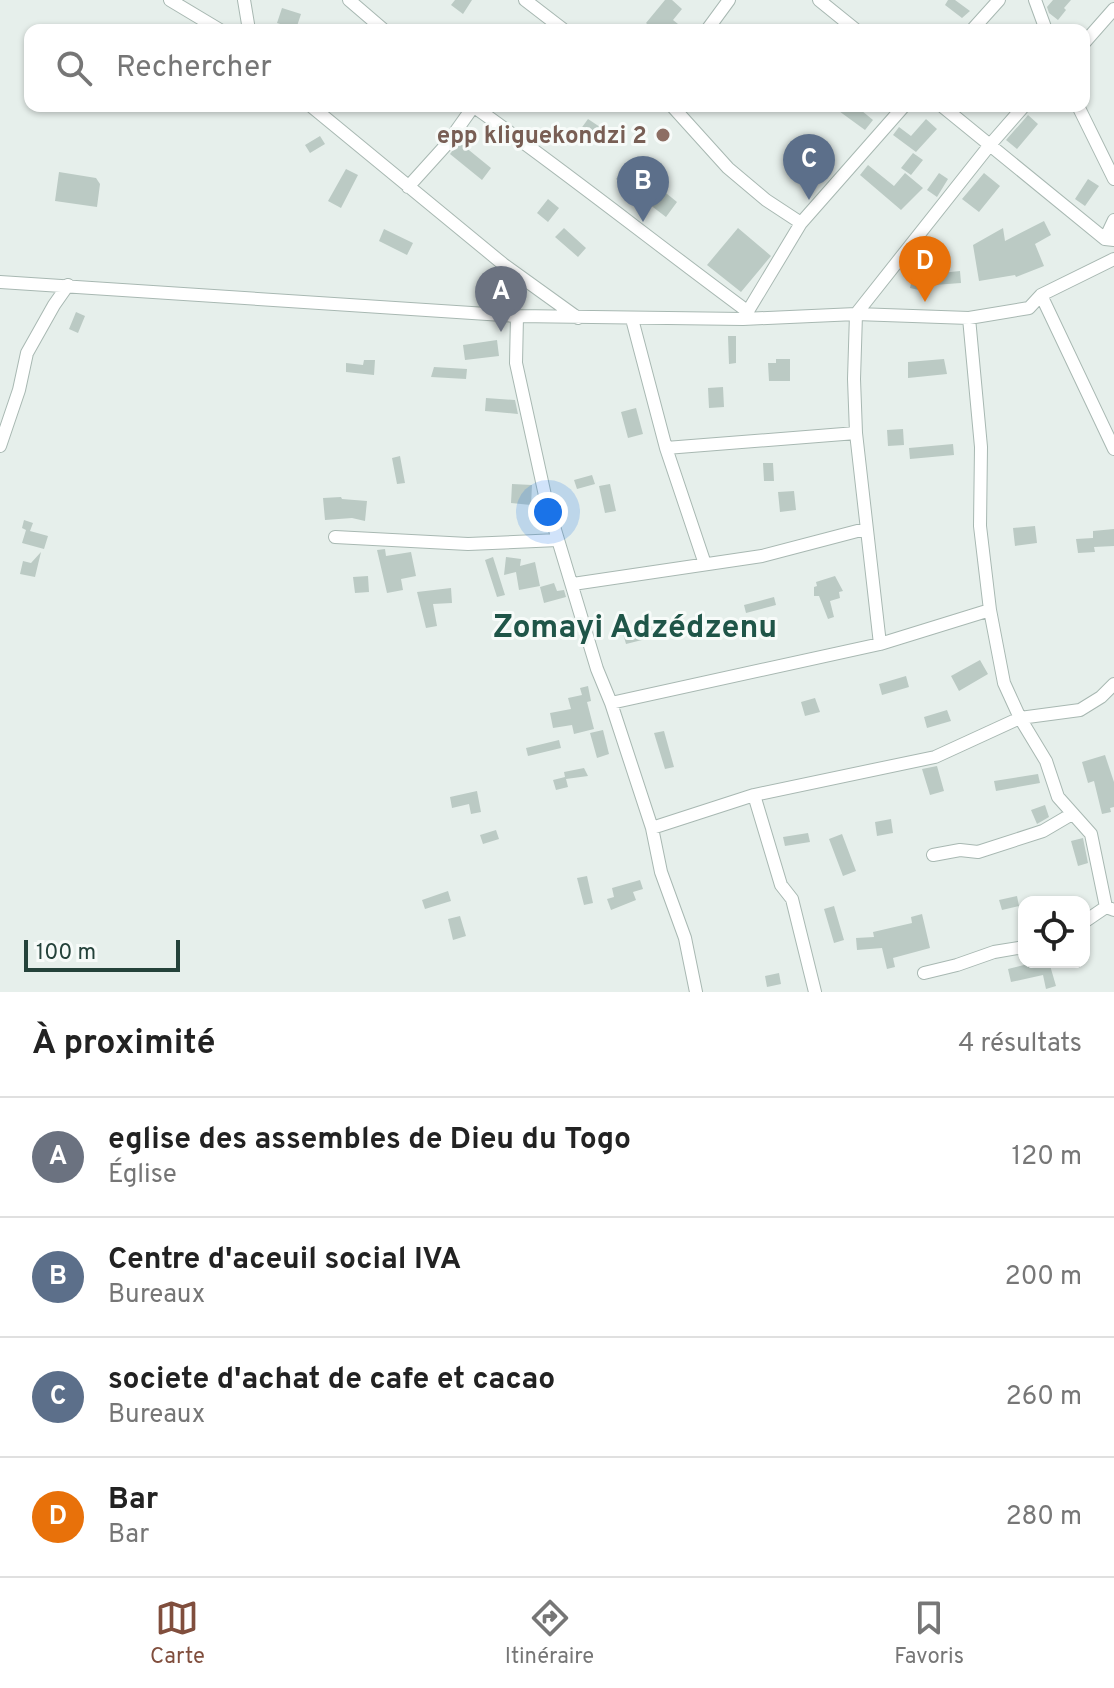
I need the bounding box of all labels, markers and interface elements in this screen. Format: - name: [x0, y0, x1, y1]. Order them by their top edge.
- search box: [24, 24, 1090, 112]
- icon: search: [52, 46, 96, 90]
- text: Rechercher: [116, 50, 272, 87]
- place label: epp kliguekondzi 2: [437, 122, 647, 152]
- marker: epp kliguekondzi 2: [654, 126, 672, 144]
- pin: C: [783, 134, 835, 200]
- pin: B: [617, 156, 669, 222]
- pin: D: [899, 236, 951, 302]
- pin: A: [475, 266, 527, 332]
- your location: [528, 492, 568, 532]
- district label: Zomayi Adzédzenu: [493, 609, 777, 649]
- map controls: [1018, 896, 1090, 968]
- button: locate: [1018, 896, 1090, 968]
- scale bar: [24, 936, 180, 972]
- text: 100 m: [36, 940, 96, 967]
- text: À proximité: [32, 1023, 215, 1066]
- text: 4 résultats: [958, 1028, 1082, 1061]
- text: eglise des assembles de Dieu du Togo: [108, 1122, 631, 1159]
- text: A: [49, 1141, 67, 1174]
- text: 120 m: [1012, 1141, 1082, 1174]
- text: Église: [108, 1159, 177, 1192]
- text: Centre d'aceuil social IVA: [108, 1242, 461, 1279]
- text: B: [49, 1261, 67, 1294]
- text: 200 m: [1005, 1261, 1082, 1294]
- text: Bureaux: [108, 1279, 205, 1312]
- text: societe d'achat de cafe et cacao: [108, 1362, 555, 1399]
- text: C: [50, 1381, 66, 1414]
- text: 260 m: [1006, 1381, 1082, 1414]
- text: Bureaux: [108, 1399, 205, 1432]
- text: Bar: [108, 1482, 158, 1519]
- text: D: [49, 1501, 67, 1534]
- text: 280 m: [1006, 1501, 1082, 1534]
- text: Bar: [108, 1519, 149, 1552]
- tab: Carte: [150, 1596, 205, 1671]
- tab: Itinéraire: [505, 1596, 594, 1671]
- tab: Favoris: [894, 1596, 964, 1671]

